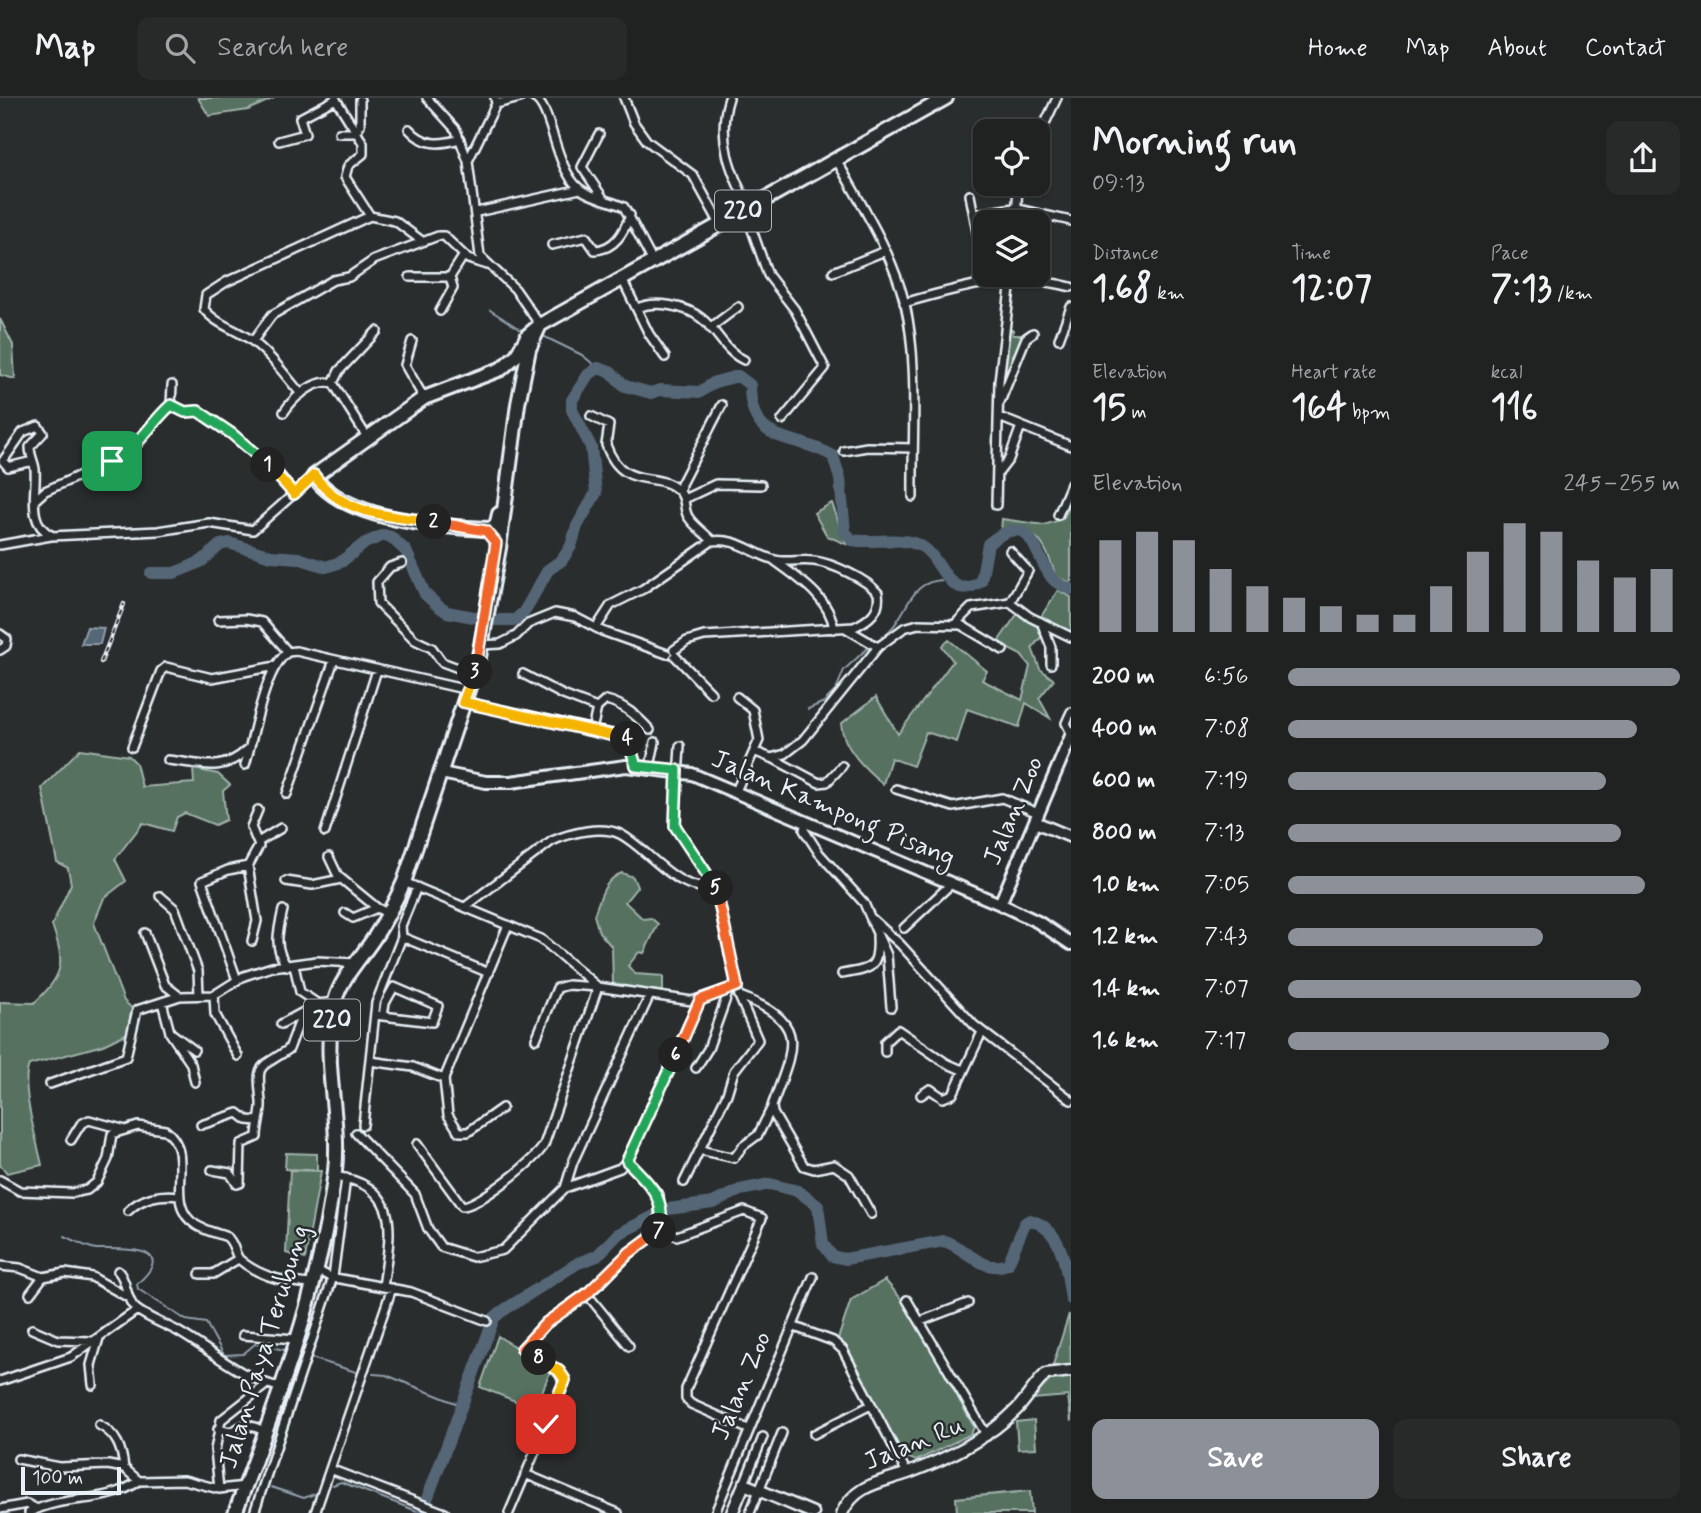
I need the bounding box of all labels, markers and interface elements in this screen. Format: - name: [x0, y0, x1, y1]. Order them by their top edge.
- search box: [137, 17, 627, 80]
- text: Map: [35, 26, 95, 70]
- icon: search: [161, 29, 199, 67]
- text: Search here: [217, 31, 348, 65]
- text: Home: [1308, 33, 1368, 64]
- text: Map: [1406, 33, 1450, 64]
- text: About: [1488, 33, 1547, 64]
- text: Contact: [1585, 33, 1666, 64]
- text: Morning run: [1092, 118, 1297, 167]
- map controls: [973, 119, 1050, 287]
- button: locate: [973, 119, 1050, 196]
- button: share: [1606, 121, 1680, 195]
- text: 09:13: [1092, 169, 1145, 199]
- road number: 220: [715, 190, 771, 232]
- button: layers: [973, 210, 1050, 287]
- text: Distance: [1092, 241, 1159, 266]
- text: Time: [1291, 241, 1331, 266]
- text: Pace: [1491, 241, 1528, 266]
- text: 1.68: [1092, 266, 1152, 312]
- text: 12:07: [1291, 266, 1372, 312]
- text: 7:13: [1491, 266, 1552, 312]
- text: km: [1152, 281, 1185, 306]
- text: /km: [1552, 281, 1593, 306]
- text: Elevation: [1092, 360, 1167, 385]
- text: Heart rate: [1291, 360, 1377, 385]
- text: kcal: [1491, 360, 1523, 385]
- text: 15: [1092, 385, 1126, 431]
- text: 164: [1291, 385, 1347, 431]
- text: 116: [1491, 385, 1538, 431]
- text: m: [1126, 400, 1147, 425]
- text: bpm: [1347, 400, 1390, 425]
- pin: [82, 431, 142, 491]
- icon: arrive: [93, 442, 131, 480]
- pin: 1: [250, 448, 286, 482]
- text: 1: [263, 452, 272, 477]
- text: Elevation: [1092, 469, 1183, 499]
- text: 245–255 m: [1563, 469, 1680, 499]
- pin: 2: [416, 504, 452, 540]
- text: 2: [429, 509, 438, 534]
- pin: 3: [458, 654, 492, 690]
- text: 3: [470, 659, 479, 684]
- text: 200 m: [1092, 662, 1155, 692]
- text: 6:56: [1204, 662, 1248, 692]
- text: 400 m: [1092, 714, 1157, 744]
- text: 7:08: [1204, 714, 1250, 744]
- pin: 4: [610, 722, 646, 756]
- text: 4: [622, 726, 633, 751]
- street label: Jalan Kampong Pisang: [705, 742, 960, 878]
- street label: Jalan Zoo: [976, 752, 1052, 870]
- text: 600 m: [1092, 766, 1155, 796]
- text: 7:19: [1204, 766, 1248, 796]
- text: 800 m: [1092, 818, 1156, 848]
- text: 7:13: [1204, 818, 1244, 848]
- pin: 5: [698, 870, 734, 906]
- text: 1.0 km: [1092, 870, 1160, 900]
- text: 7:05: [1204, 870, 1249, 900]
- text: 5: [710, 875, 721, 900]
- text: 1.2 km: [1092, 922, 1158, 952]
- text: 7:43: [1204, 922, 1247, 952]
- text: 1.4 km: [1092, 974, 1160, 1004]
- text: 7:07: [1204, 974, 1249, 1004]
- road number: 220: [304, 1000, 360, 1040]
- text: 1.6 km: [1092, 1026, 1159, 1056]
- text: 7:17: [1204, 1026, 1246, 1056]
- pin: 6: [658, 1038, 694, 1072]
- text: 6: [671, 1042, 680, 1067]
- pin: 7: [642, 1214, 676, 1248]
- text: 7: [653, 1218, 664, 1243]
- street label: Jalan Paya Terubung: [212, 1221, 318, 1473]
- street label: Jalan Zoo: [704, 1327, 780, 1445]
- pin: 8: [522, 1340, 556, 1376]
- text: 8: [533, 1345, 544, 1370]
- pin: [516, 1394, 576, 1454]
- icon: check: [527, 1405, 565, 1443]
- street label: Jalan Ru: [859, 1409, 969, 1479]
- button: Save: [1092, 1419, 1379, 1499]
- button: Share: [1393, 1419, 1680, 1499]
- scale bar: [21, 1464, 121, 1496]
- text: 100 m: [32, 1466, 83, 1491]

